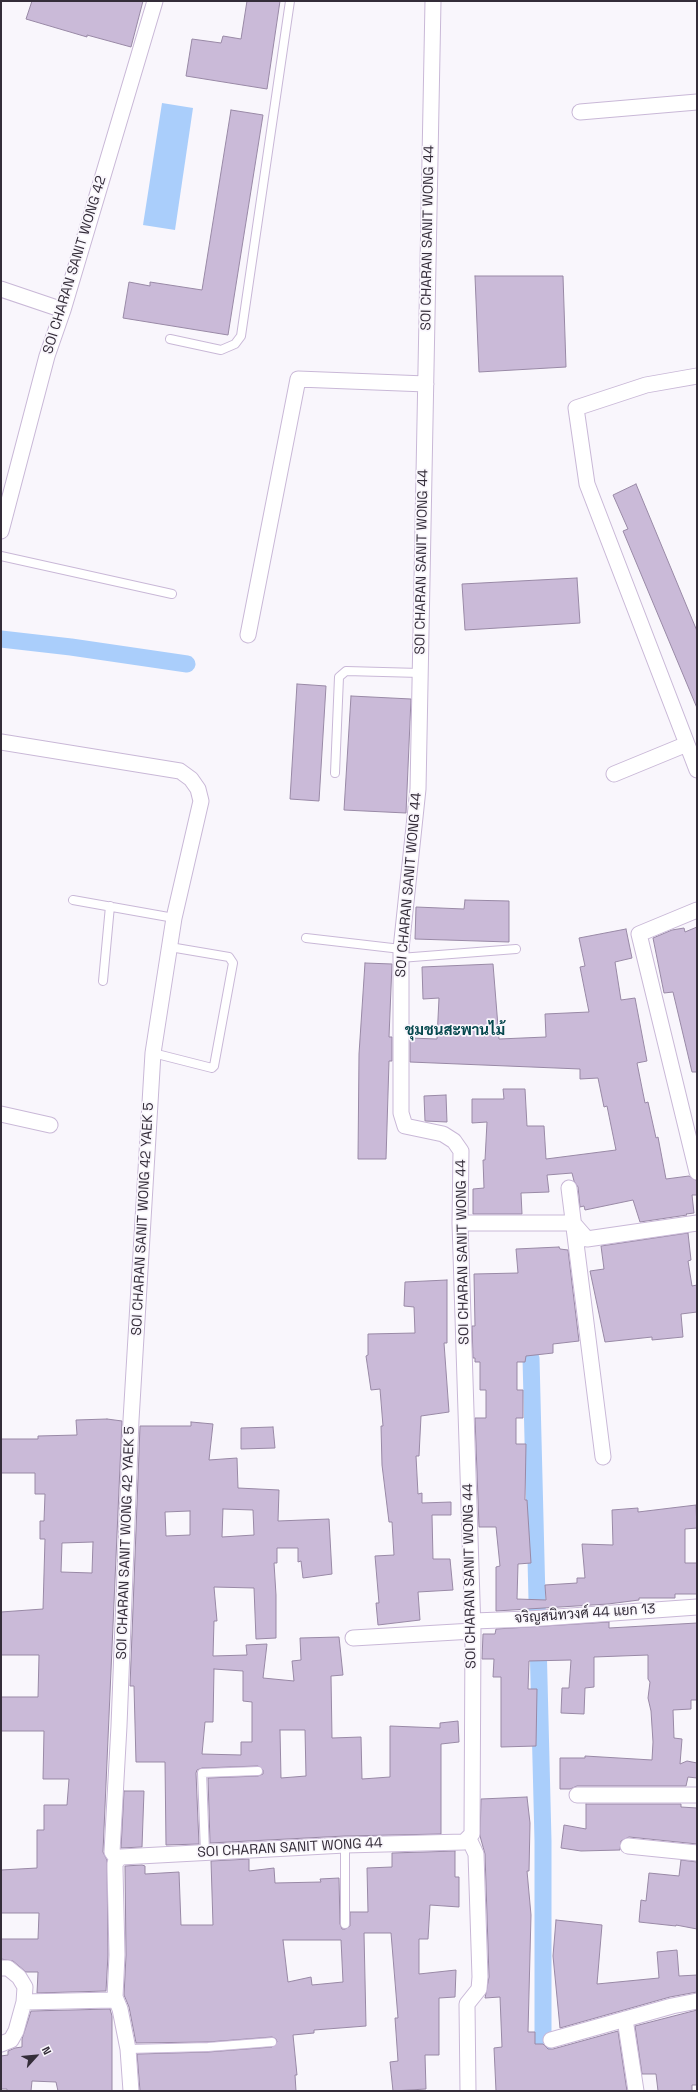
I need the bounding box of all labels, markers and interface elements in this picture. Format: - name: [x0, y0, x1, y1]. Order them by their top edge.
- street label: SOI CHARAN SANIT WONG 44: [418, 145, 438, 331]
- street label: SOI CHARAN SANIT WONG 42: [40, 174, 110, 356]
- street label: SOI CHARAN SANIT WONG 44: [412, 469, 432, 655]
- street label: SOI CHARAN SANIT WONG 44: [393, 792, 425, 978]
- district label: ชุมชนสะพานไม้: [405, 1022, 505, 1040]
- street label: SOI CHARAN SANIT WONG 42 YAEK 5: [129, 1102, 157, 1336]
- street label: SOI CHARAN SANIT WONG 44: [453, 1159, 473, 1345]
- street label: SOI CHARAN SANIT WONG 42 YAEK 5: [114, 1426, 138, 1660]
- street label: SOI CHARAN SANIT WONG 44: [460, 1483, 480, 1669]
- street label: จริญสนิทวงศ์ 44 แยก 13: [514, 1601, 656, 1627]
- street label: SOI CHARAN SANIT WONG 44: [197, 1835, 383, 1861]
- north arrow: [16, 2036, 56, 2076]
- text: N: [39, 2044, 55, 2057]

